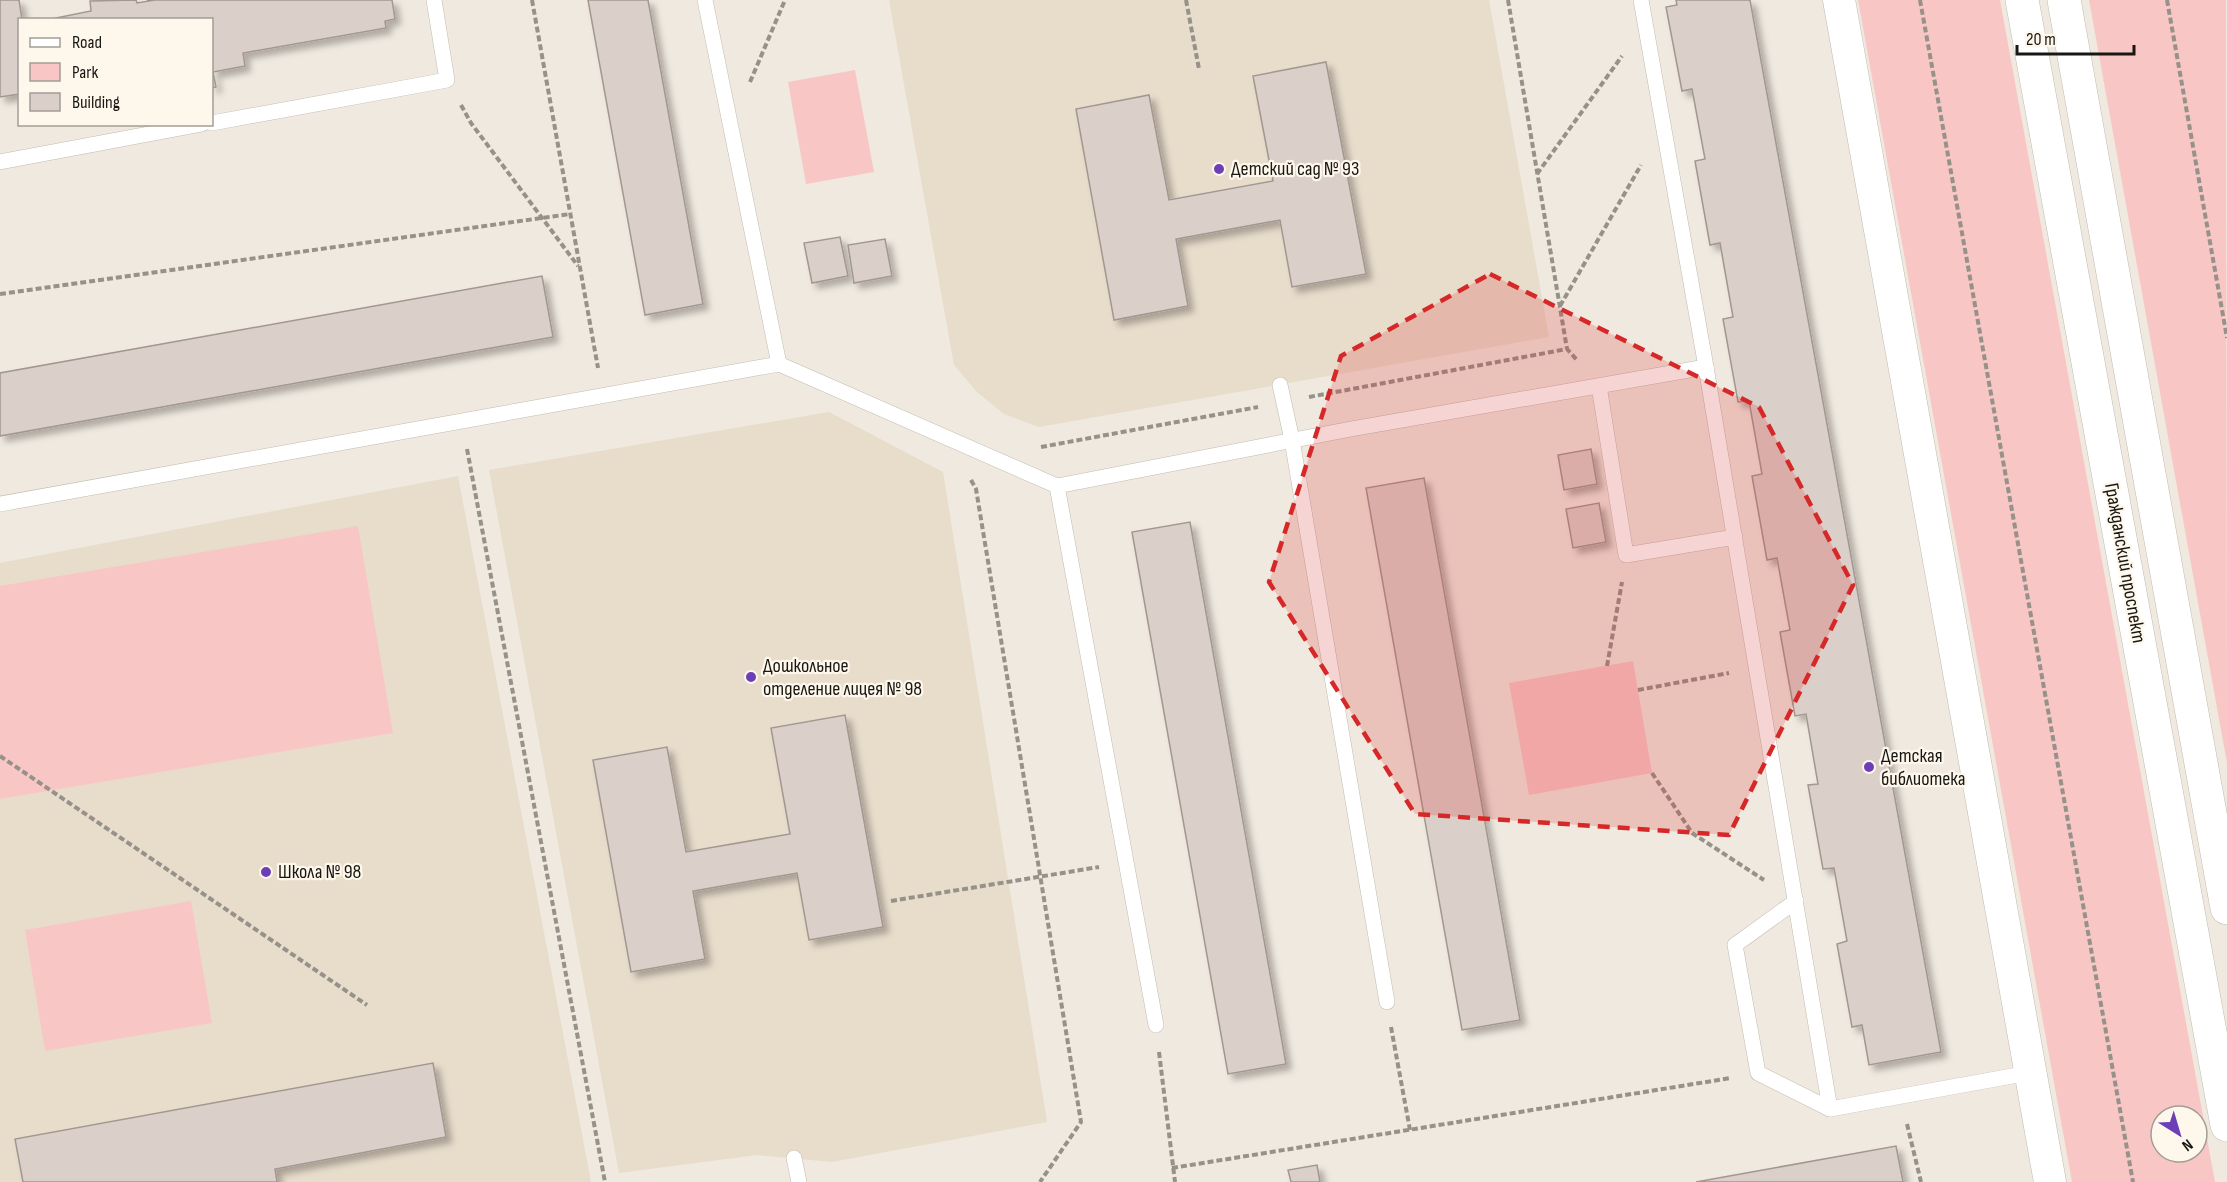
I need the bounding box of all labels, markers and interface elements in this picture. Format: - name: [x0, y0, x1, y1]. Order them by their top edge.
- legend: [18, 18, 213, 126]
- scale bar: [2017, 18, 2134, 56]
- text: 20 m: [2026, 29, 2056, 50]
- text: Road: [72, 32, 102, 53]
- text: Park: [72, 62, 98, 83]
- text: Building: [72, 92, 120, 113]
- place label: Детский сад № 93: [1231, 157, 1359, 181]
- marker: Детский сад № 93: [1212, 162, 1226, 176]
- street label: Гражданский проспект: [2099, 481, 2151, 645]
- place label: Дошкольное отделение лицея № 98: [763, 654, 922, 701]
- marker: Дошкольное отделение лицея № 98: [744, 670, 758, 684]
- place label: Детская библиотека: [1881, 744, 1965, 791]
- marker: Детская библиотека: [1862, 760, 1876, 774]
- place label: Школа № 98: [278, 860, 361, 884]
- marker: Школа № 98: [259, 865, 273, 879]
- north arrow: [2149, 1104, 2209, 1164]
- text: N: [2178, 1135, 2196, 1155]

